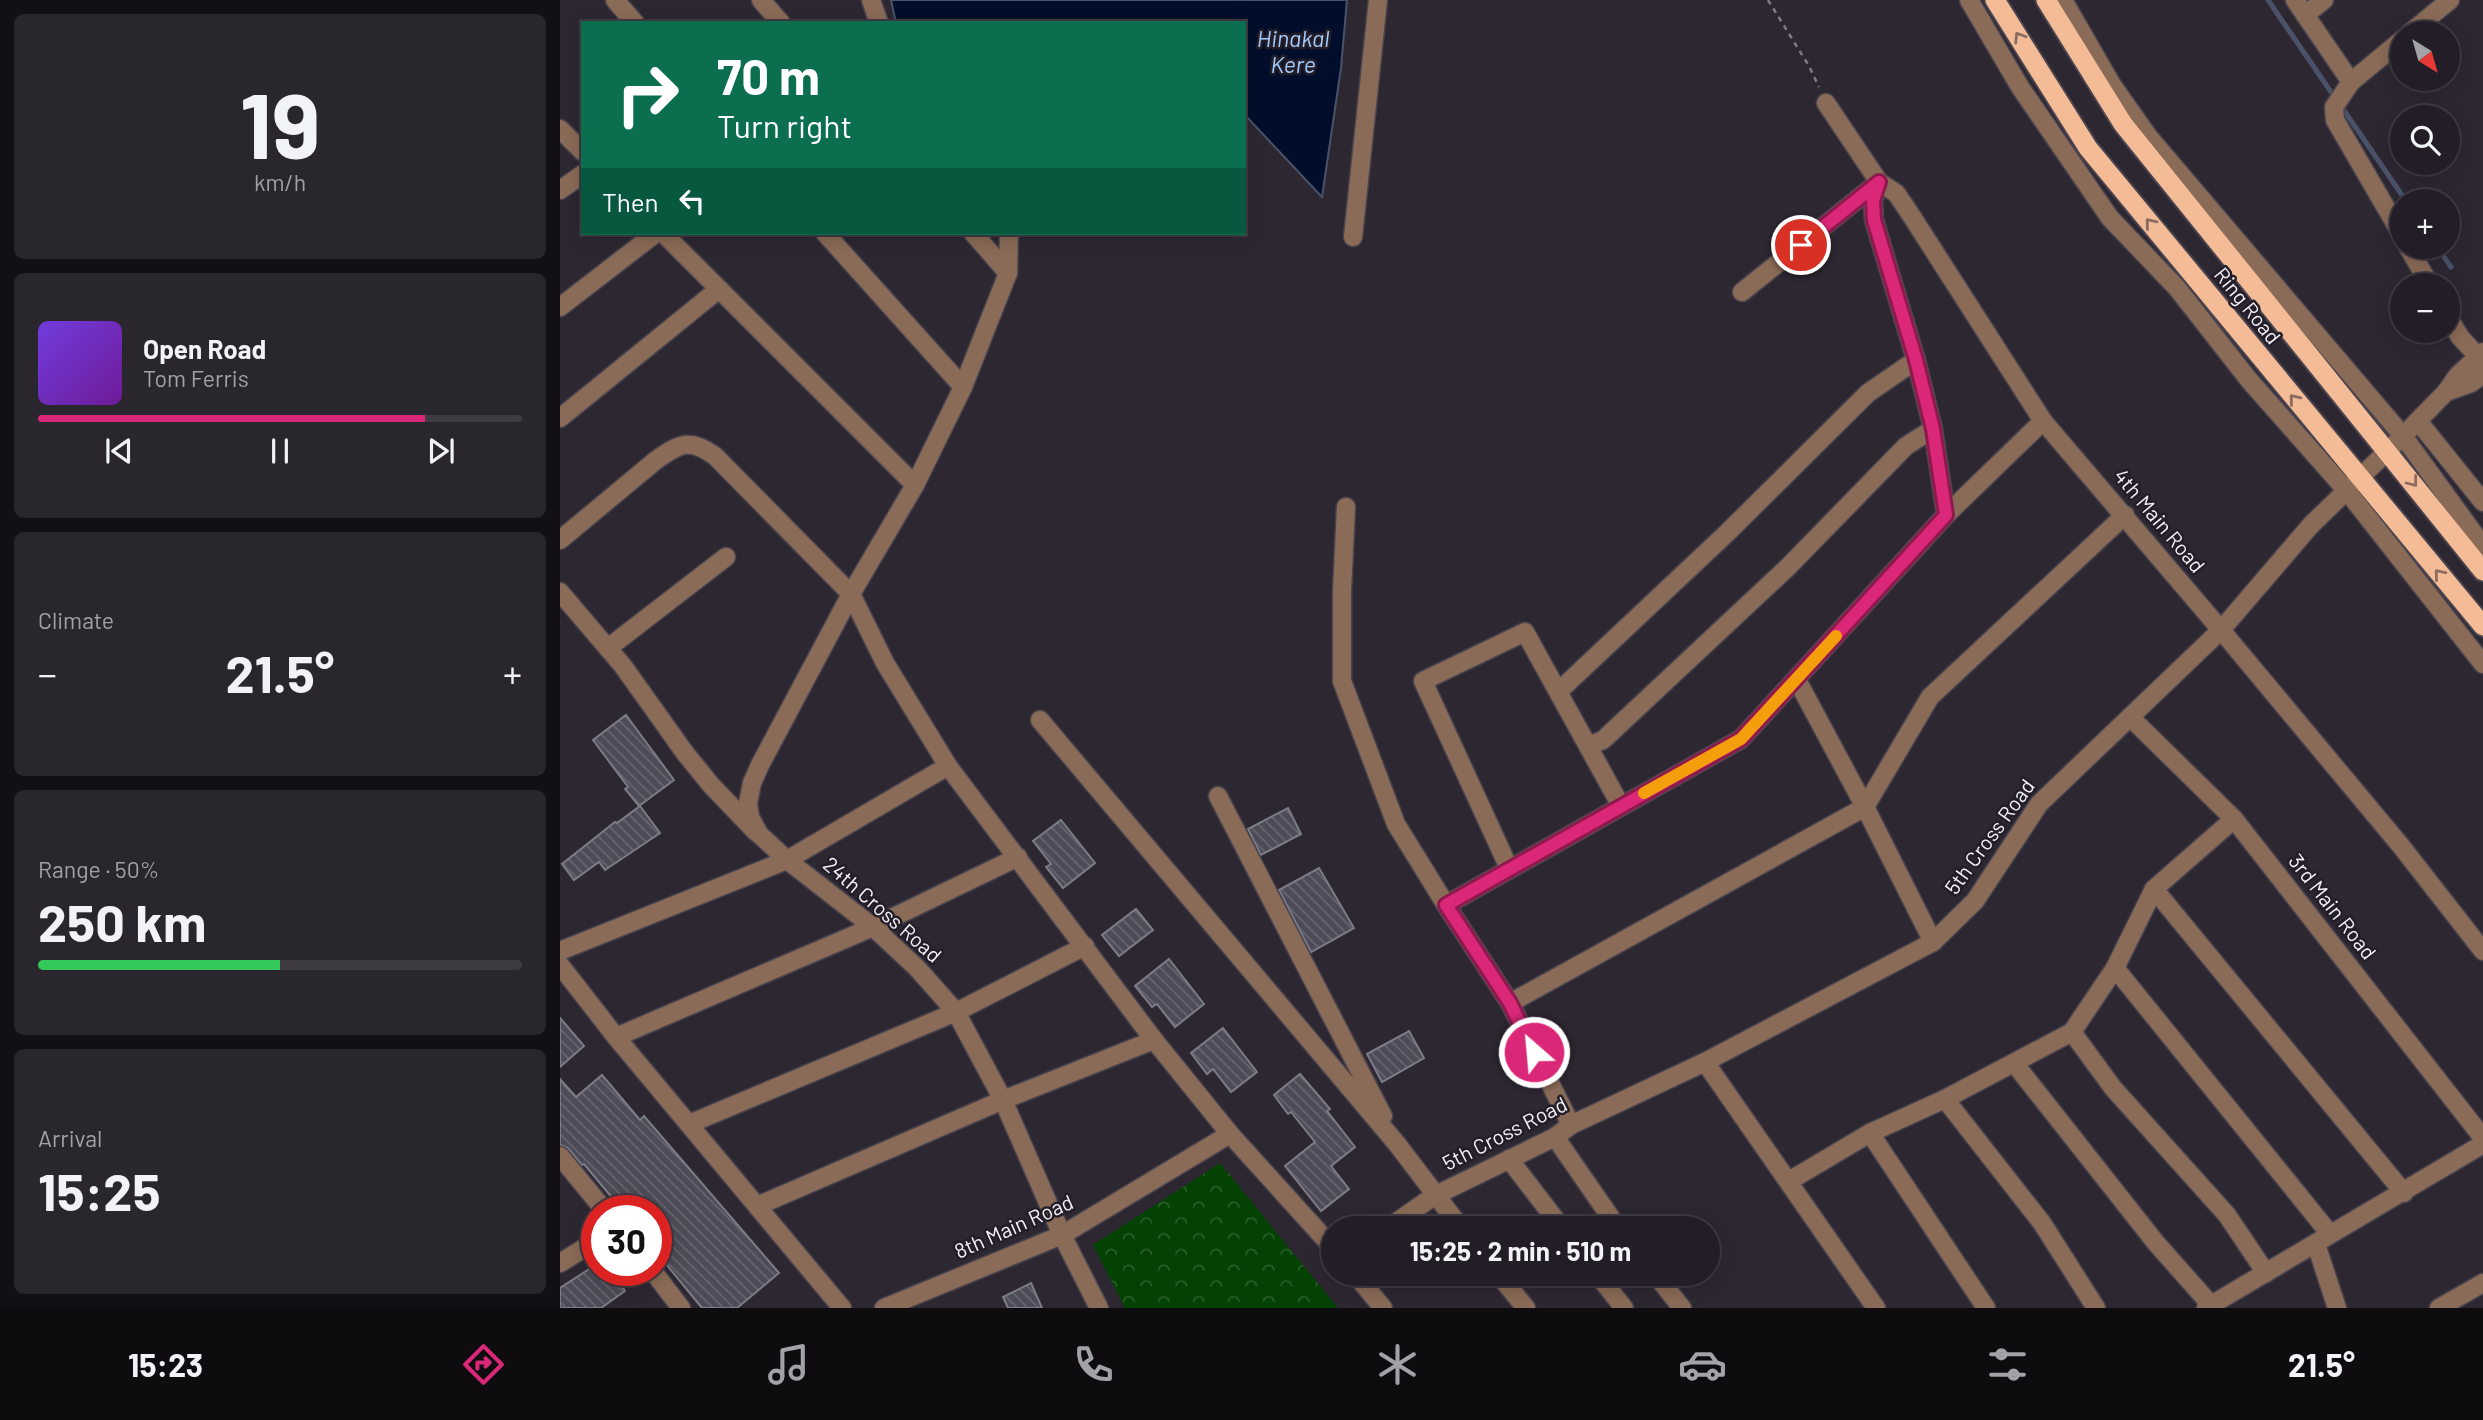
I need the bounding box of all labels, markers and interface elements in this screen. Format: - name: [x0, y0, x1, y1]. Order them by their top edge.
- north arrow: [2390, 21, 2460, 91]
- map controls: [2390, 21, 2460, 343]
- water label: Hinakal Kere: [1257, 24, 1329, 78]
- one-way arrow: [2014, 32, 2027, 45]
- text: 70 m: [717, 46, 820, 105]
- icon: right: [602, 49, 693, 140]
- text: 19: [240, 68, 320, 177]
- button: search: [2390, 105, 2460, 175]
- text: Turn right: [717, 106, 852, 144]
- text: km/h: [254, 168, 306, 196]
- icon: left: [673, 182, 711, 220]
- text: Then: [602, 186, 659, 217]
- button: +: [2390, 189, 2460, 259]
- pin: [1771, 215, 1831, 275]
- one-way arrow: [2145, 218, 2158, 230]
- icon: arrive: [1782, 226, 1820, 264]
- street label: Ring Road: [2210, 262, 2287, 348]
- button: −: [2390, 273, 2460, 343]
- text: Open Road: [143, 333, 266, 364]
- text: Tom Ferris: [143, 364, 249, 392]
- one-way arrow: [2290, 394, 2302, 407]
- icon: previous: [100, 432, 138, 470]
- icon: pause: [261, 432, 299, 470]
- icon: next: [422, 432, 460, 470]
- street label: 4th Main Road: [2110, 463, 2211, 577]
- one-way arrow: [2405, 475, 2418, 487]
- one-way arrow: [2435, 569, 2447, 582]
- text: Climate: [38, 606, 114, 634]
- text: 21.5°: [226, 641, 334, 703]
- text: −: [38, 650, 57, 696]
- text: +: [503, 650, 522, 696]
- street label: 5th Cross Road: [1939, 774, 2039, 899]
- street label: 3rd Main Road: [2284, 848, 2382, 964]
- street label: 24th Cross Road: [819, 851, 947, 967]
- text: Range · 50%: [38, 855, 159, 883]
- text: 250 km: [38, 890, 206, 952]
- position arrow: [1497, 1015, 1571, 1089]
- street label: 5th Cross Road: [1438, 1091, 1571, 1175]
- text: Arrival: [38, 1124, 102, 1152]
- text: 15:25: [38, 1159, 161, 1221]
- street label: 8th Main Road: [950, 1188, 1077, 1263]
- speed limit sign: 30: [581, 1195, 672, 1286]
- text: 15:25 · 2 min · 510 m: [1410, 1235, 1631, 1266]
- icon: directions: [459, 1340, 508, 1389]
- icon: music: [764, 1340, 813, 1389]
- icon: phone: [1069, 1340, 1118, 1389]
- icon: climate: [1373, 1340, 1422, 1389]
- icon: car: [1678, 1340, 1727, 1389]
- icon: filters: [1983, 1340, 2032, 1389]
- text: 15:23: [128, 1345, 203, 1383]
- text: 21.5°: [2288, 1345, 2355, 1383]

